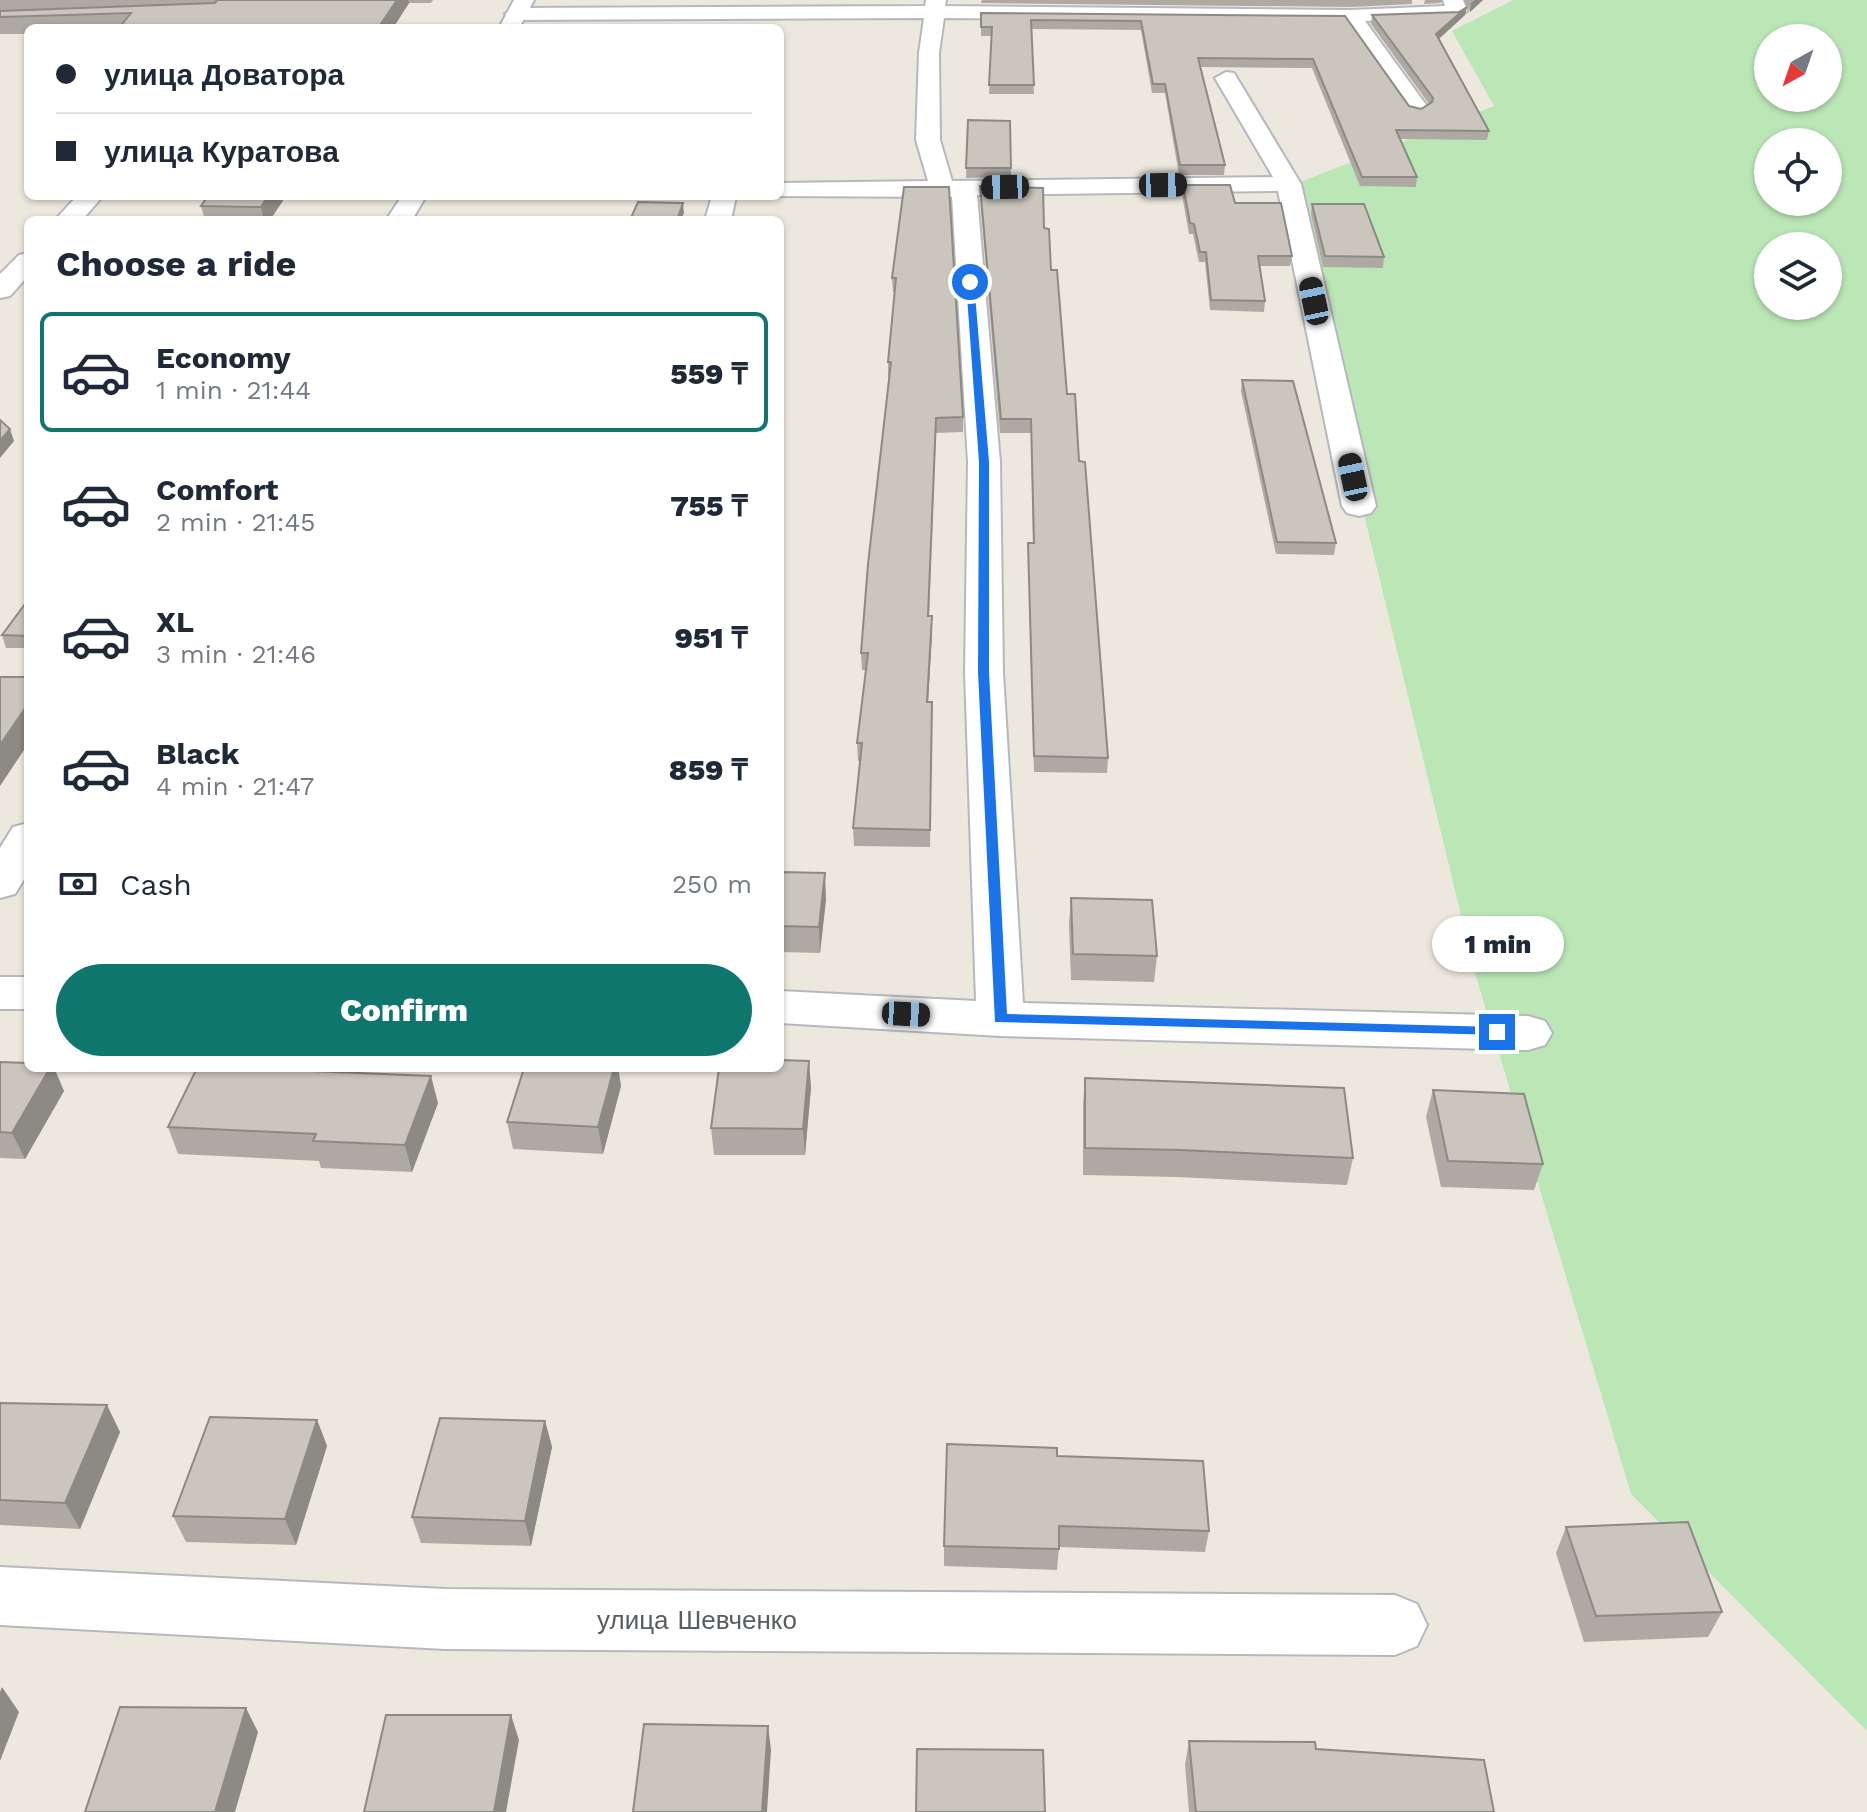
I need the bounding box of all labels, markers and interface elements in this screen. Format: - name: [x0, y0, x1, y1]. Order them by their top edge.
- north arrow: [1754, 24, 1842, 112]
- map controls: [1754, 24, 1842, 320]
- text: улица Доватора: [104, 57, 344, 92]
- button: locate: [1754, 128, 1842, 216]
- text: улица Куратова: [104, 134, 339, 169]
- car: [1139, 173, 1187, 197]
- car: [981, 175, 1029, 199]
- button: layers: [1754, 232, 1842, 320]
- text: Choose a ride: [56, 243, 296, 285]
- route start: [952, 264, 988, 300]
- car: [1297, 275, 1331, 327]
- icon: car: [60, 336, 132, 408]
- text: Economy: [156, 340, 291, 375]
- text: 559 ₸: [670, 356, 748, 391]
- text: 1 min · 21:44: [156, 375, 311, 405]
- car: [1336, 451, 1370, 503]
- icon: car: [60, 468, 132, 540]
- text: Comfort: [156, 472, 278, 507]
- text: 755 ₸: [670, 488, 748, 523]
- text: 2 min · 21:45: [156, 507, 315, 537]
- icon: car: [60, 600, 132, 672]
- text: XL: [156, 604, 194, 639]
- text: 951 ₸: [675, 620, 748, 655]
- text: 3 min · 21:46: [156, 639, 316, 669]
- icon: car: [60, 732, 132, 804]
- text: Black: [156, 736, 240, 771]
- text: 859 ₸: [669, 752, 748, 787]
- text: 4 min · 21:47: [156, 771, 314, 801]
- icon: cash: [56, 862, 100, 906]
- text: Cash: [120, 867, 192, 902]
- text: 250 m: [672, 869, 752, 899]
- callout: 1 min: [1431, 916, 1563, 972]
- text: 1 min: [1465, 929, 1531, 959]
- button: Confirm: [56, 964, 752, 1056]
- car: [881, 1001, 931, 1027]
- route end: [1479, 1014, 1515, 1050]
- street label: улица Шевченко: [597, 1605, 797, 1635]

